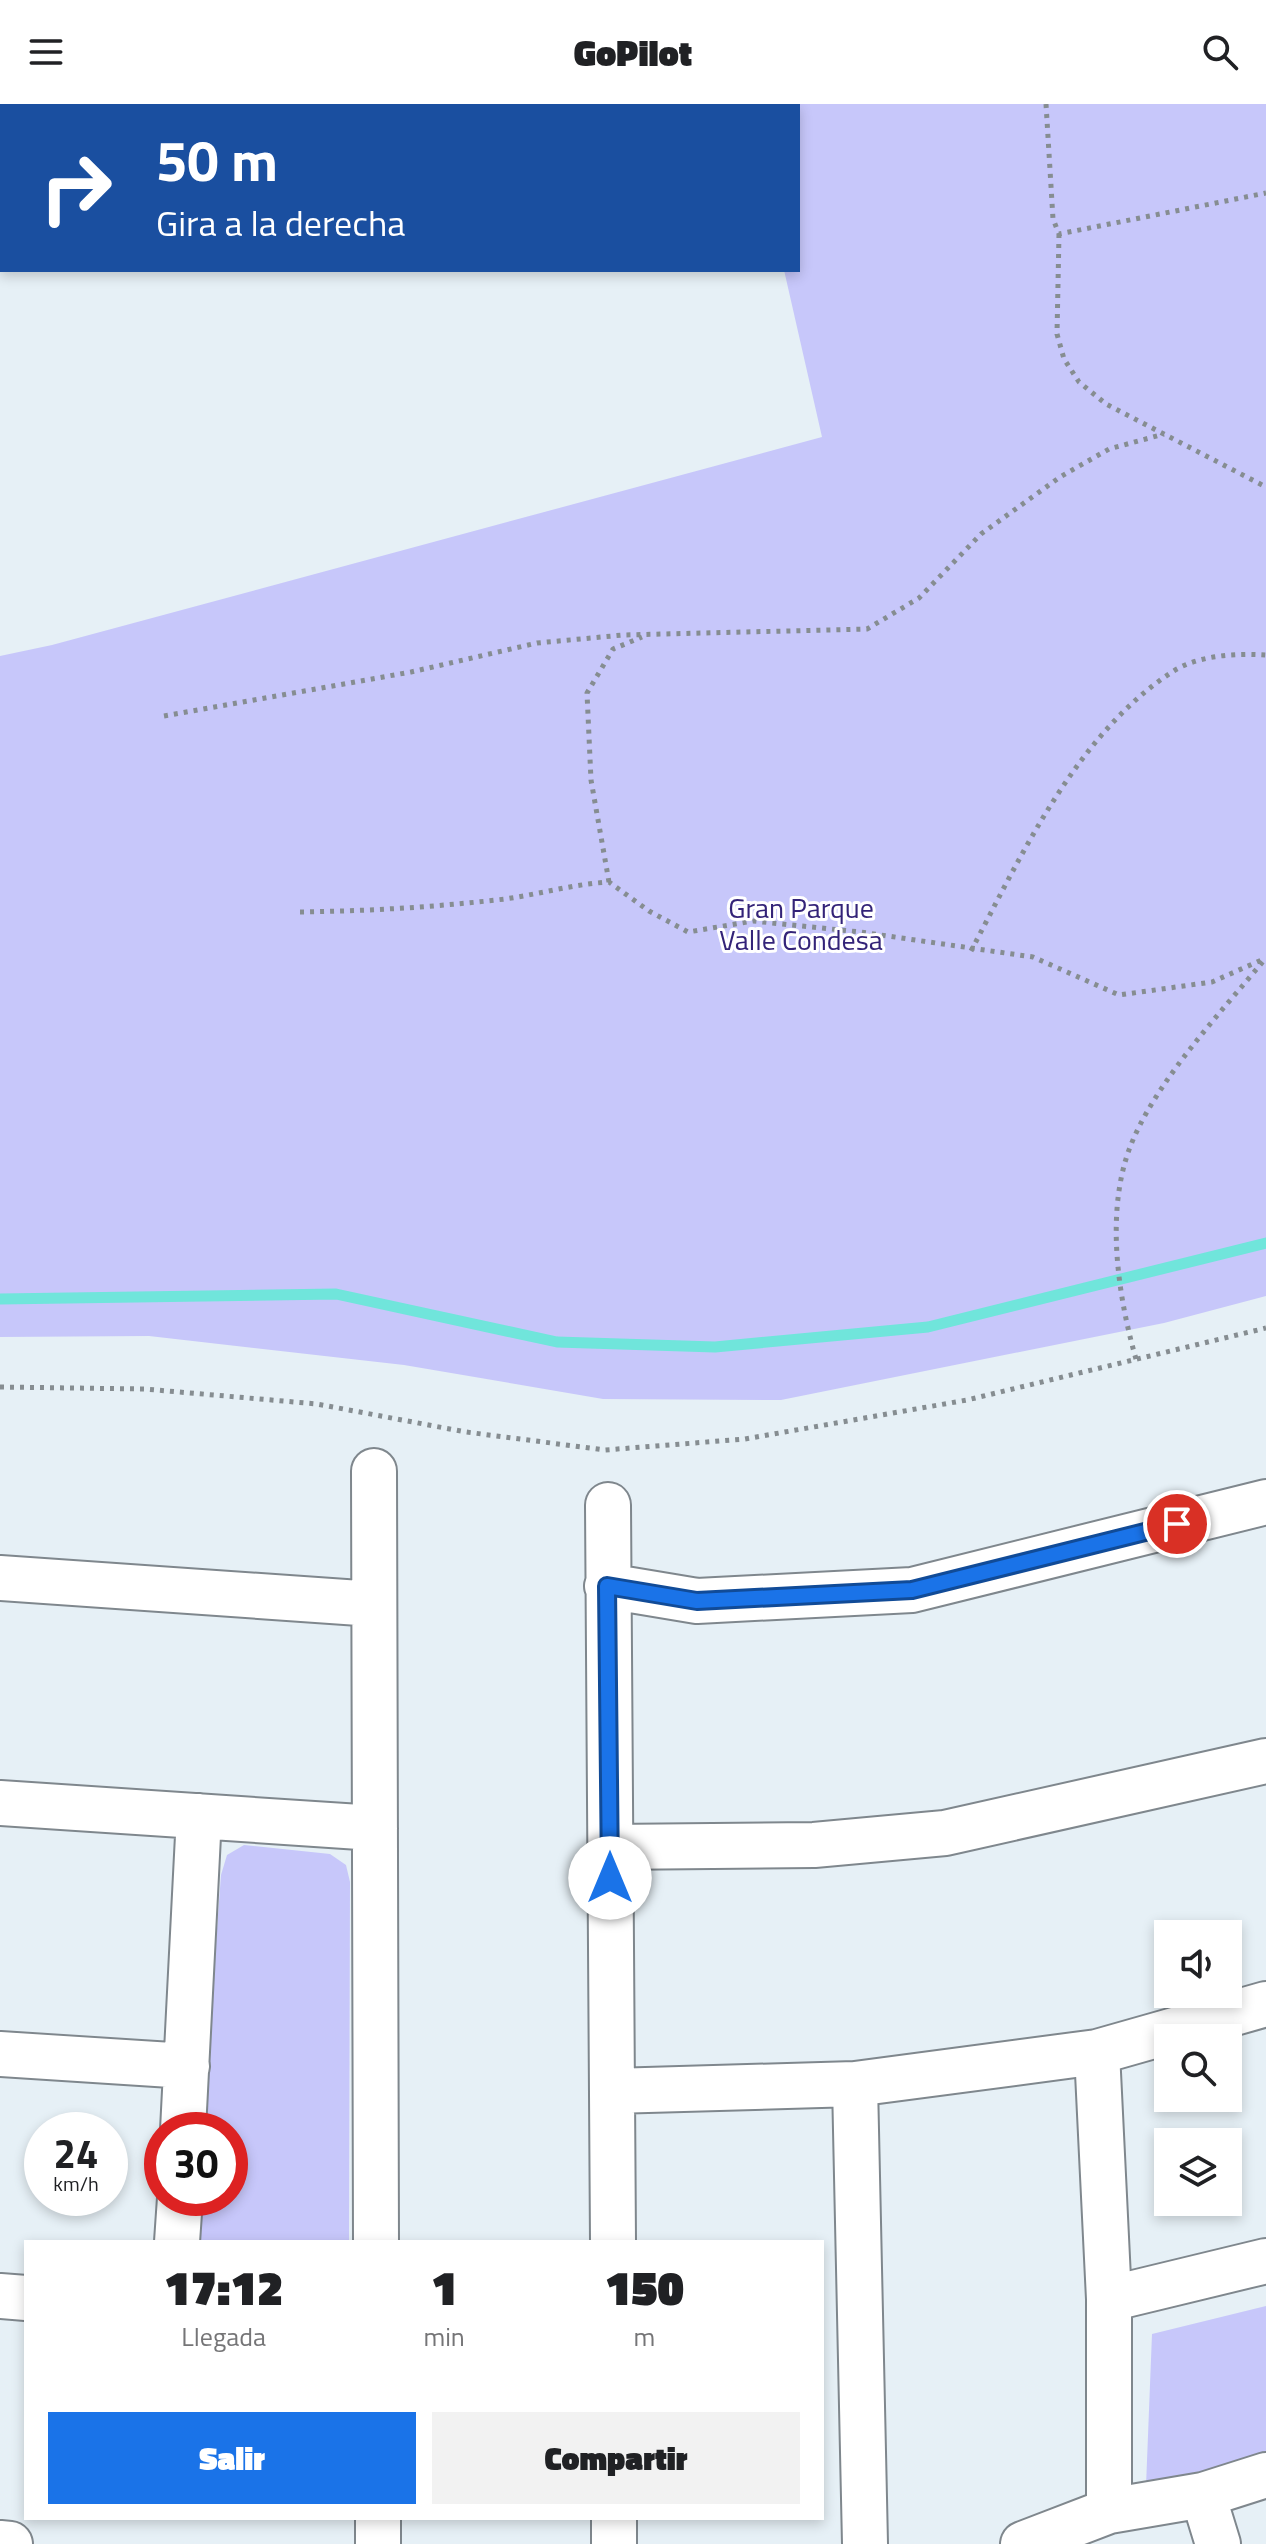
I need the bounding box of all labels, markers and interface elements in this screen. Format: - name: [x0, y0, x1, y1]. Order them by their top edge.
- text: GoPilot: [574, 25, 692, 80]
- icon: menu: [24, 30, 68, 74]
- icon: search: [1198, 30, 1242, 74]
- text: 50 m: [156, 118, 278, 203]
- icon: right: [24, 136, 128, 240]
- text: Gira a la derecha: [156, 195, 405, 250]
- park label: Gran Parque Valle Condesa: [719, 886, 883, 961]
- pin: [1143, 1490, 1211, 1558]
- icon: arrive: [1155, 1502, 1199, 1546]
- position arrow: [568, 1836, 652, 1920]
- map controls: [1154, 1920, 1242, 2216]
- button: sound: [1154, 1920, 1242, 2008]
- button: search: [1154, 2024, 1242, 2112]
- speed limit sign: 30: [144, 2112, 248, 2216]
- text: 24: [54, 2123, 98, 2184]
- button: layers: [1154, 2128, 1242, 2216]
- text: km/h: [53, 2168, 99, 2199]
- text: 17:12: [164, 2251, 283, 2324]
- text: 1: [431, 2251, 457, 2324]
- text: 150: [605, 2251, 684, 2324]
- text: Llegada: [181, 2317, 266, 2356]
- text: min: [423, 2317, 465, 2356]
- text: m: [634, 2317, 655, 2356]
- button: Salir: [48, 2412, 416, 2504]
- button: Compartir: [432, 2412, 800, 2504]

